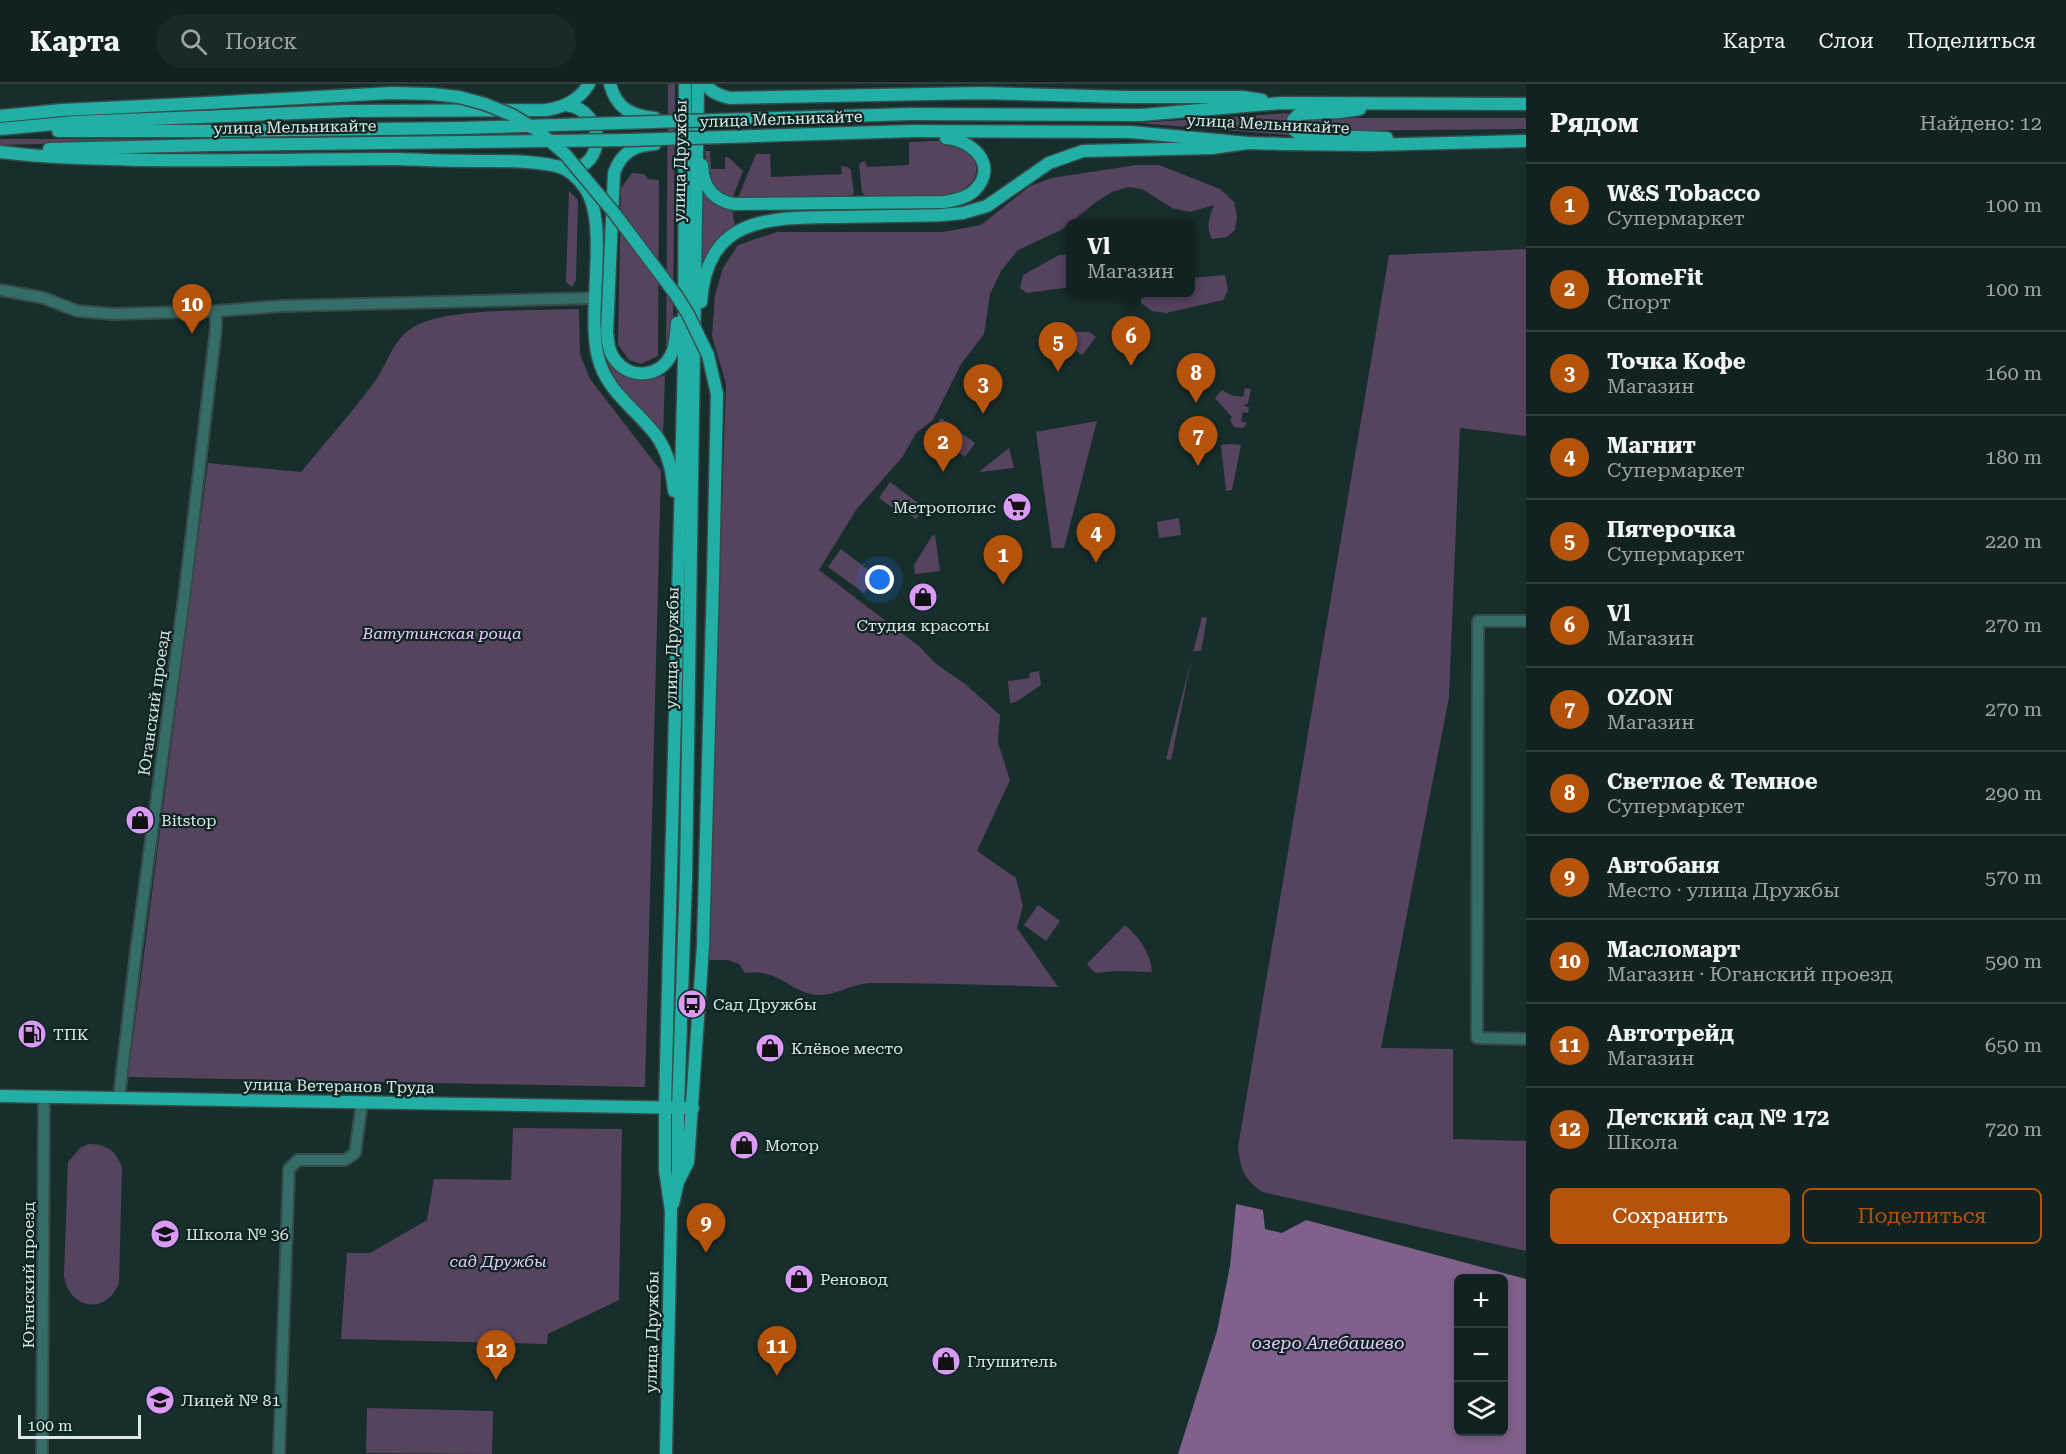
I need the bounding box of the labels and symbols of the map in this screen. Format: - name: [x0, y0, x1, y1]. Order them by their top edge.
- street label: улица Дружбы: [669, 100, 691, 222]
- street label: улица Мельникайте: [699, 107, 863, 131]
- street label: улица Мельникайте: [1186, 110, 1350, 138]
- street label: улица Мельникайте: [213, 116, 377, 138]
- pin: 10: [172, 284, 212, 334]
- pin: 6: [1112, 316, 1150, 366]
- pin: 5: [1038, 322, 1078, 372]
- pin: 8: [1176, 354, 1216, 403]
- pin: 3: [964, 364, 1002, 414]
- pin: 7: [1178, 416, 1218, 466]
- pin: 2: [924, 422, 962, 472]
- supermarket icon: Метрополис: [1001, 491, 1033, 523]
- place label: Метрополис: [893, 498, 996, 517]
- pin: 4: [1076, 514, 1116, 563]
- pin: 1: [984, 536, 1022, 585]
- your location: [865, 565, 894, 594]
- shop icon: Студия красоты: [907, 581, 939, 613]
- street label: улица Дружбы: [661, 587, 683, 709]
- place label: Студия красоты: [856, 616, 990, 635]
- park label: Ватутинская роща: [361, 624, 522, 643]
- street label: Юганский проезд: [134, 629, 174, 777]
- shop icon: Bitstop: [124, 804, 156, 836]
- place label: Bitstop: [161, 811, 216, 830]
- bus stop icon: Сад Дружбы: [676, 988, 708, 1020]
- place label: Сад Дружбы: [713, 995, 817, 1014]
- fuel station icon: ТПК: [16, 1018, 48, 1050]
- place label: ТПК: [53, 1025, 89, 1044]
- shop icon: Клёвое место: [754, 1032, 786, 1064]
- place label: Клёвое место: [791, 1039, 903, 1058]
- street label: улица Ветеранов Труда: [243, 1075, 435, 1097]
- shop icon: Мотор: [728, 1129, 760, 1161]
- place label: Мотор: [765, 1136, 819, 1155]
- street label: Юганский проезд: [19, 1202, 38, 1348]
- pin: 9: [686, 1204, 726, 1253]
- school or university icon: Школа № 36: [149, 1218, 181, 1250]
- place label: Школа № 36: [186, 1225, 289, 1244]
- park label: сад Дружбы: [450, 1252, 546, 1271]
- shop icon: Реновод: [783, 1263, 815, 1295]
- place label: Реновод: [820, 1270, 888, 1289]
- street label: улица Дружбы: [641, 1271, 663, 1393]
- pin: 11: [758, 1326, 796, 1376]
- pin: 12: [476, 1330, 516, 1380]
- water label: озеро Алебашево: [1251, 1332, 1405, 1353]
- shop icon: Глушитель: [930, 1345, 962, 1377]
- place label: Глушитель: [967, 1352, 1058, 1371]
- school or university icon: Лицей № 81: [144, 1384, 176, 1416]
- place label: Лицей № 81: [181, 1391, 280, 1410]
- scale bar: [18, 1412, 141, 1440]

